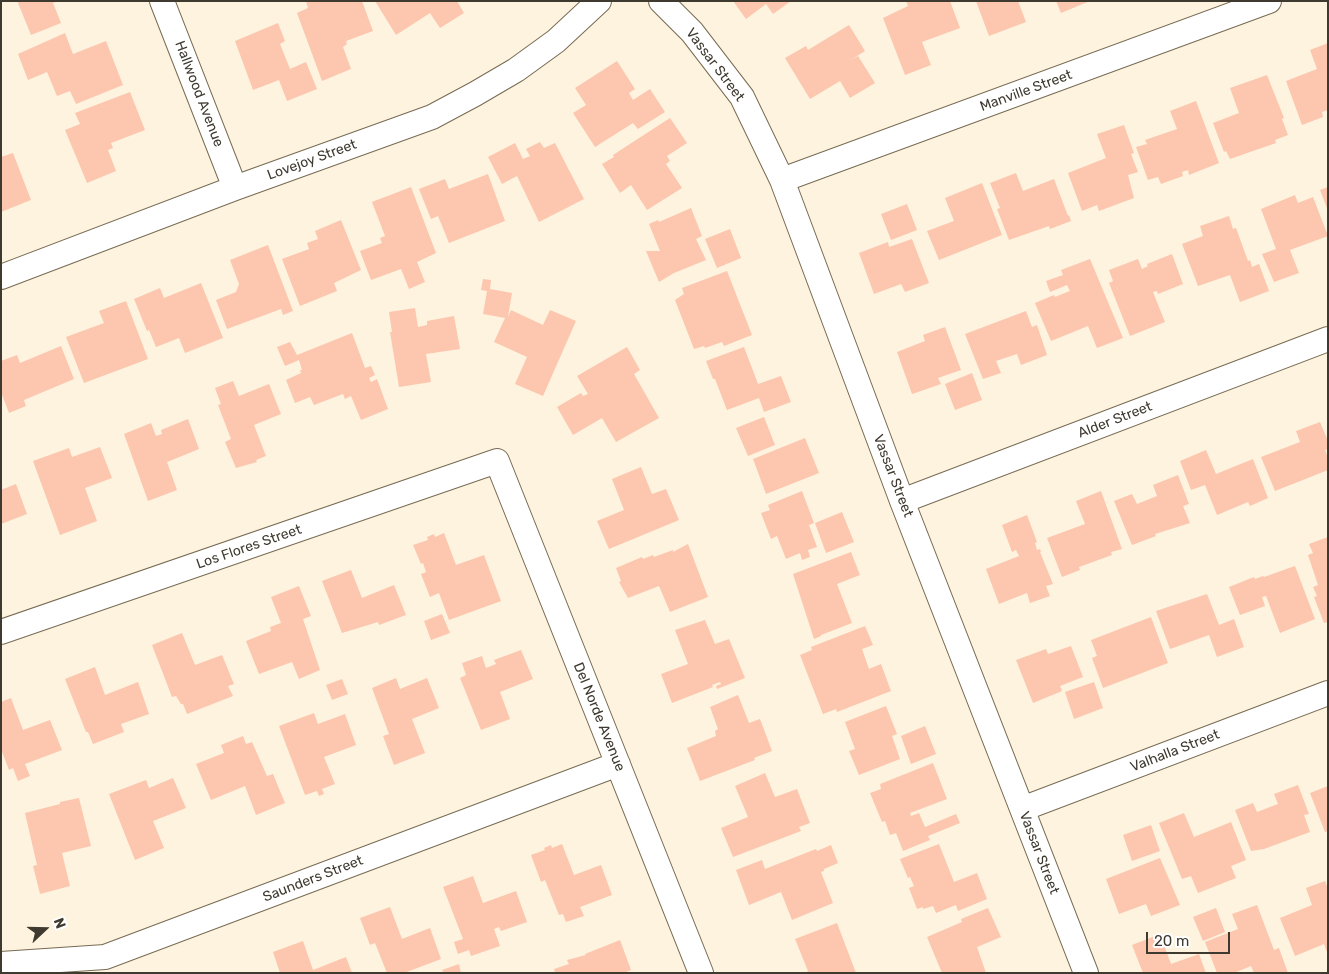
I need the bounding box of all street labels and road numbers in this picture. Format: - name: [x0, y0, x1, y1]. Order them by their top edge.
- street label: Vassar Street: [682, 25, 748, 105]
- street label: Hallwood Avenue: [171, 39, 227, 149]
- street label: Manville Street: [978, 67, 1074, 115]
- street label: Lovejoy Street: [265, 136, 359, 184]
- street label: Alder Street: [1075, 398, 1155, 442]
- street label: Vassar Street: [870, 432, 916, 520]
- street label: Los Flores Street: [194, 521, 304, 573]
- street label: Del Norde Avenue: [570, 660, 628, 774]
- street label: Valhalla Street: [1128, 726, 1222, 776]
- street label: Vassar Street: [1016, 809, 1062, 897]
- street label: Saunders Street: [261, 852, 365, 906]

